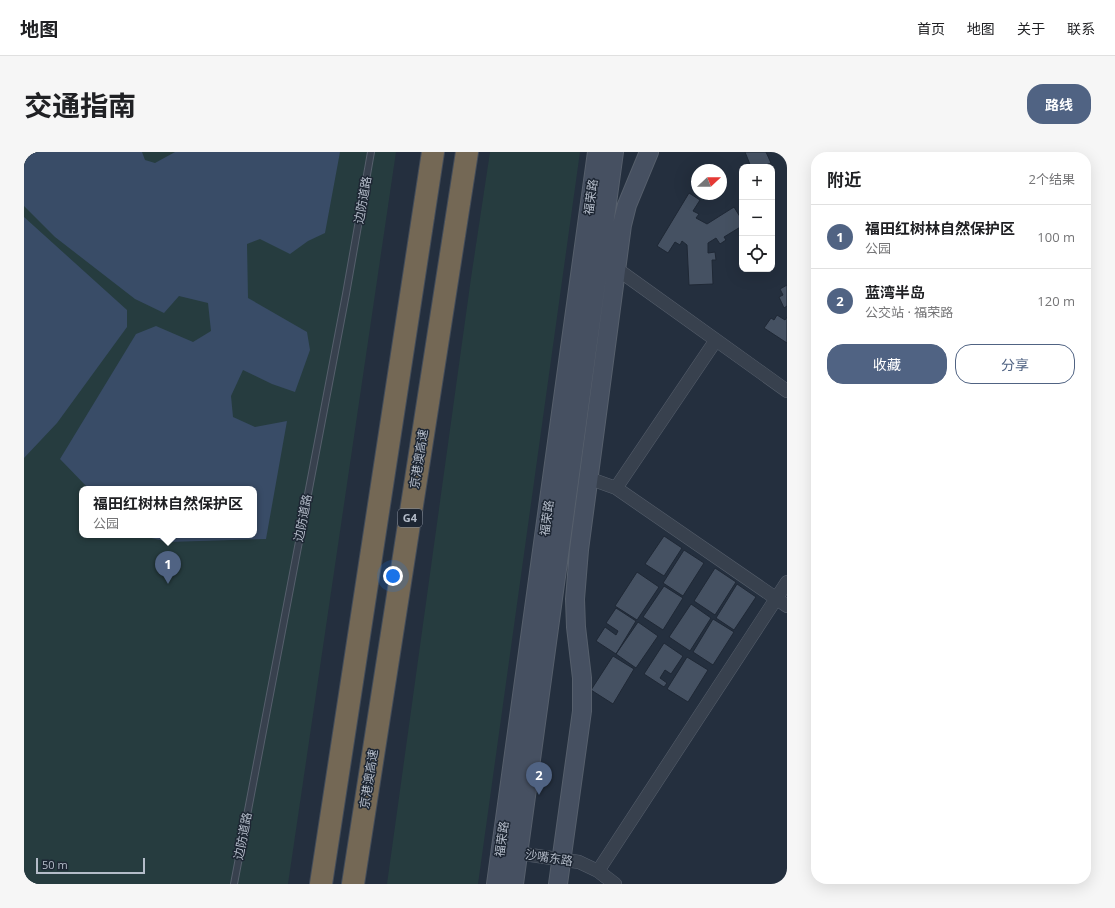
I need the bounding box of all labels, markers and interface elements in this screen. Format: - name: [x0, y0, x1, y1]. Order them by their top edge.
- text: 地图: [20, 16, 58, 42]
- text: 首页: [917, 19, 945, 38]
- text: 地图: [967, 19, 995, 38]
- text: 关于: [1017, 19, 1045, 38]
- text: 联系: [1067, 19, 1095, 38]
- button: 路线: [1027, 84, 1091, 124]
- text: 交通指南: [24, 86, 136, 124]
- north arrow: [691, 164, 727, 200]
- map controls: [739, 164, 775, 272]
- button: +: [739, 164, 775, 200]
- text: 附近: [827, 168, 861, 191]
- text: 2个结果: [1029, 170, 1075, 188]
- street label: 边防道路: [350, 175, 375, 225]
- street label: 福荣路: [580, 178, 601, 216]
- button: −: [739, 200, 775, 236]
- text: 福田红树林自然保护区: [865, 218, 1015, 238]
- text: 1: [836, 228, 844, 246]
- text: 100 m: [1037, 228, 1075, 246]
- button: locate: [739, 236, 775, 272]
- text: 公园: [865, 239, 891, 257]
- text: 蓝湾半岛: [865, 282, 925, 302]
- text: 2: [836, 292, 844, 310]
- text: 120 m: [1037, 292, 1075, 310]
- text: 公交站 · 福荣路: [865, 303, 953, 321]
- button: 收藏: [827, 344, 947, 384]
- button: 分享: [955, 344, 1075, 384]
- street label: 京港澳高速: [405, 428, 432, 490]
- popup: [79, 486, 257, 538]
- text: 福田红树林自然保护区: [93, 493, 243, 513]
- street label: 边防道路: [290, 493, 315, 543]
- street label: 福荣路: [536, 499, 557, 537]
- road number: G4: [398, 509, 422, 527]
- text: 公园: [93, 514, 119, 532]
- pin: 1: [155, 551, 181, 584]
- your location: [383, 566, 403, 586]
- street label: 京港澳高速: [355, 748, 382, 810]
- pin: 2: [526, 762, 552, 795]
- street label: 边防道路: [230, 811, 255, 861]
- street label: 福荣路: [491, 820, 512, 858]
- street label: 沙嘴东路: [524, 846, 574, 869]
- scale bar: [36, 856, 145, 875]
- text: 50 m: [42, 857, 68, 872]

